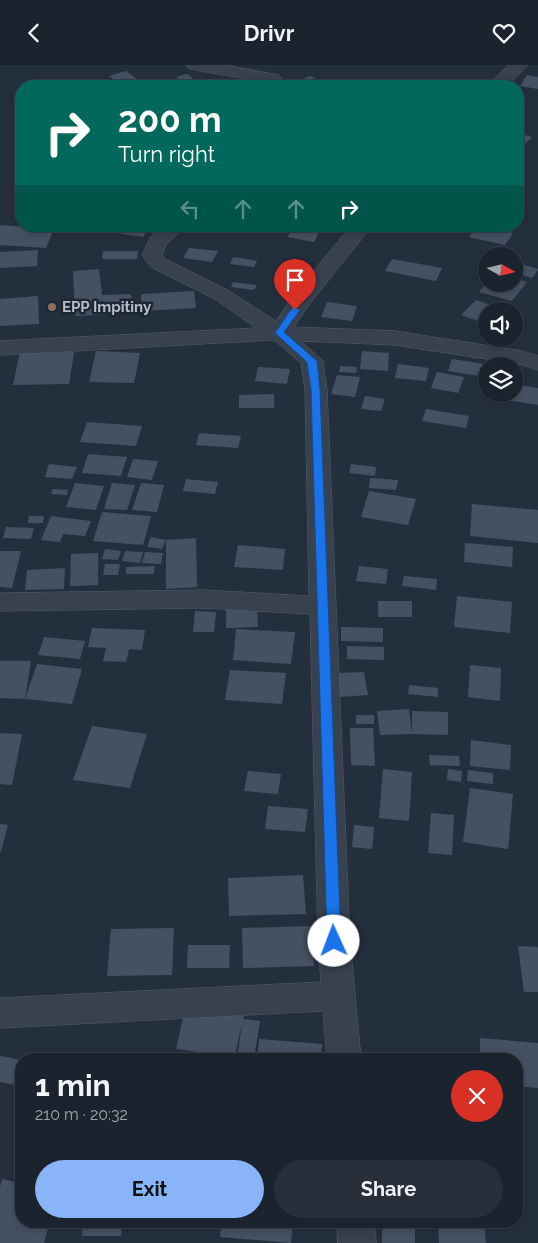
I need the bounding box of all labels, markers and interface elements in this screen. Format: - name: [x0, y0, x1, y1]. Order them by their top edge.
- icon: back: [20, 19, 48, 47]
- icon: heart: [490, 19, 518, 47]
- text: Drivr: [244, 20, 294, 46]
- text: 200 m: [118, 99, 222, 140]
- icon: right: [35, 100, 100, 165]
- text: Turn right: [118, 141, 215, 167]
- icon: left: [176, 195, 204, 223]
- icon: ahead: [229, 195, 257, 223]
- icon: ahead: [282, 195, 310, 223]
- icon: right: [335, 195, 363, 223]
- north arrow: [478, 247, 522, 293]
- map controls: [478, 247, 523, 402]
- pin: [274, 259, 316, 310]
- icon: arrive: [281, 266, 309, 294]
- place label: EPP Impitiny: [62, 298, 152, 316]
- marker: EPP Impitiny: [46, 301, 58, 313]
- button: sound: [478, 302, 523, 347]
- button: layers: [478, 357, 523, 402]
- position arrow: [307, 914, 359, 966]
- text: 1 min: [35, 1068, 111, 1103]
- button: close: [451, 1070, 503, 1122]
- text: 210 m · 20:32: [35, 1105, 128, 1124]
- button: Exit: [35, 1160, 264, 1218]
- button: Share: [274, 1160, 503, 1218]

